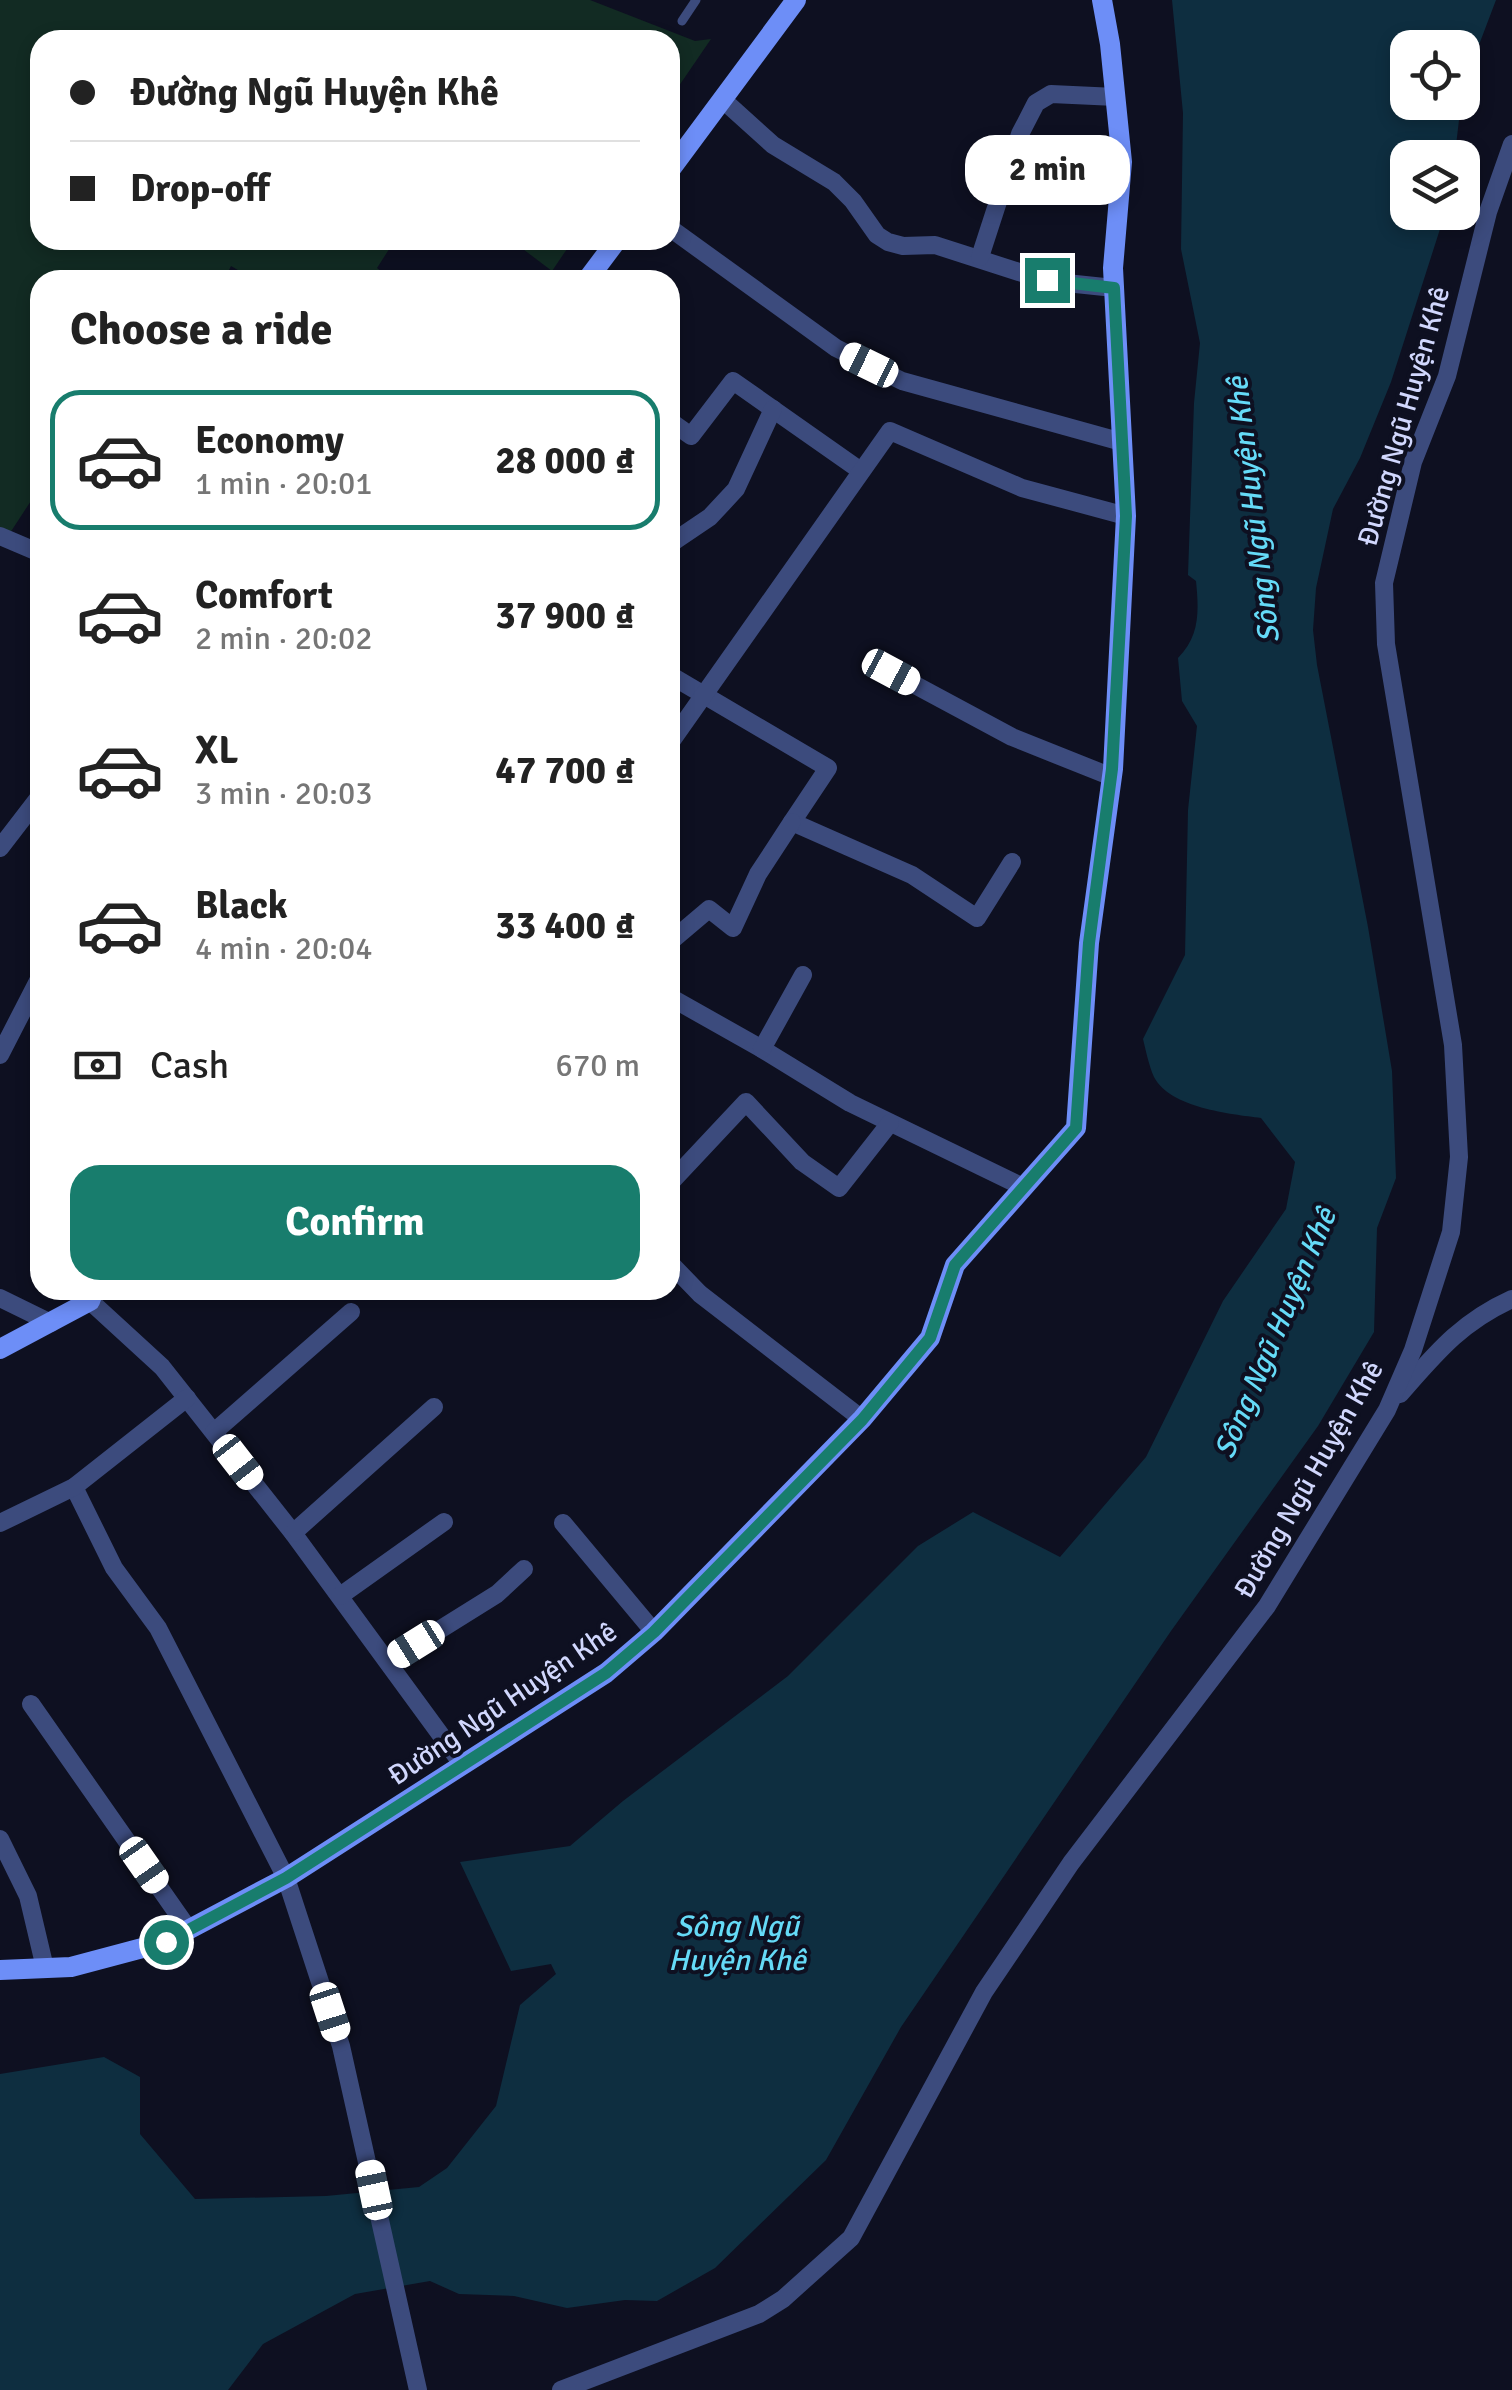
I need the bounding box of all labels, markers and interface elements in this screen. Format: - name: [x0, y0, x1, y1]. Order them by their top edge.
- map controls: [1390, 30, 1480, 230]
- button: locate: [1390, 30, 1480, 120]
- text: Đường Ngũ Huyện Khê: [130, 69, 499, 116]
- callout: 2 min: [964, 135, 1130, 205]
- button: layers: [1390, 140, 1480, 230]
- text: 2 min: [1009, 150, 1086, 189]
- text: Drop-off: [130, 165, 270, 212]
- route end: [1025, 258, 1070, 303]
- street label: Đường Ngũ Huyện Khê: [1351, 283, 1457, 550]
- text: Choose a ride: [70, 302, 333, 357]
- car: [835, 338, 903, 392]
- water label: Sông Ngũ Huyện Khê: [1219, 373, 1288, 645]
- icon: car: [75, 415, 165, 505]
- text: Economy: [195, 417, 344, 464]
- text: 28 000 ₫: [495, 437, 635, 484]
- text: 1 min · 20:01: [195, 464, 373, 503]
- icon: car: [75, 570, 165, 660]
- text: Comfort: [195, 572, 333, 619]
- text: 37 900 ₫: [495, 592, 635, 639]
- text: 2 min · 20:02: [195, 619, 373, 658]
- car: [857, 645, 925, 699]
- icon: car: [75, 725, 165, 815]
- text: XL: [195, 727, 238, 774]
- text: 47 700 ₫: [495, 747, 635, 794]
- text: 3 min · 20:03: [195, 774, 373, 813]
- icon: car: [75, 880, 165, 970]
- text: Black: [195, 882, 288, 929]
- text: 33 400 ₫: [495, 902, 635, 949]
- text: 4 min · 20:04: [195, 929, 373, 968]
- icon: cash: [70, 1038, 125, 1093]
- text: Cash: [150, 1042, 229, 1089]
- text: 670 m: [556, 1046, 640, 1085]
- button: Confirm: [70, 1165, 640, 1280]
- water label: Sông Ngũ Huyện Khê: [1206, 1201, 1346, 1464]
- street label: Đường Ngũ Huyện Khê: [1227, 1355, 1391, 1604]
- car: [208, 1429, 268, 1495]
- street label: Đường Ngũ Huyện Khê: [382, 1615, 623, 1793]
- car: [383, 1615, 449, 1673]
- car: [115, 1832, 173, 1898]
- water label: Sông Ngũ Huyện Khê: [668, 1908, 808, 1979]
- route start: [144, 1920, 189, 1965]
- car: [306, 1979, 354, 2045]
- car: [353, 2158, 395, 2222]

